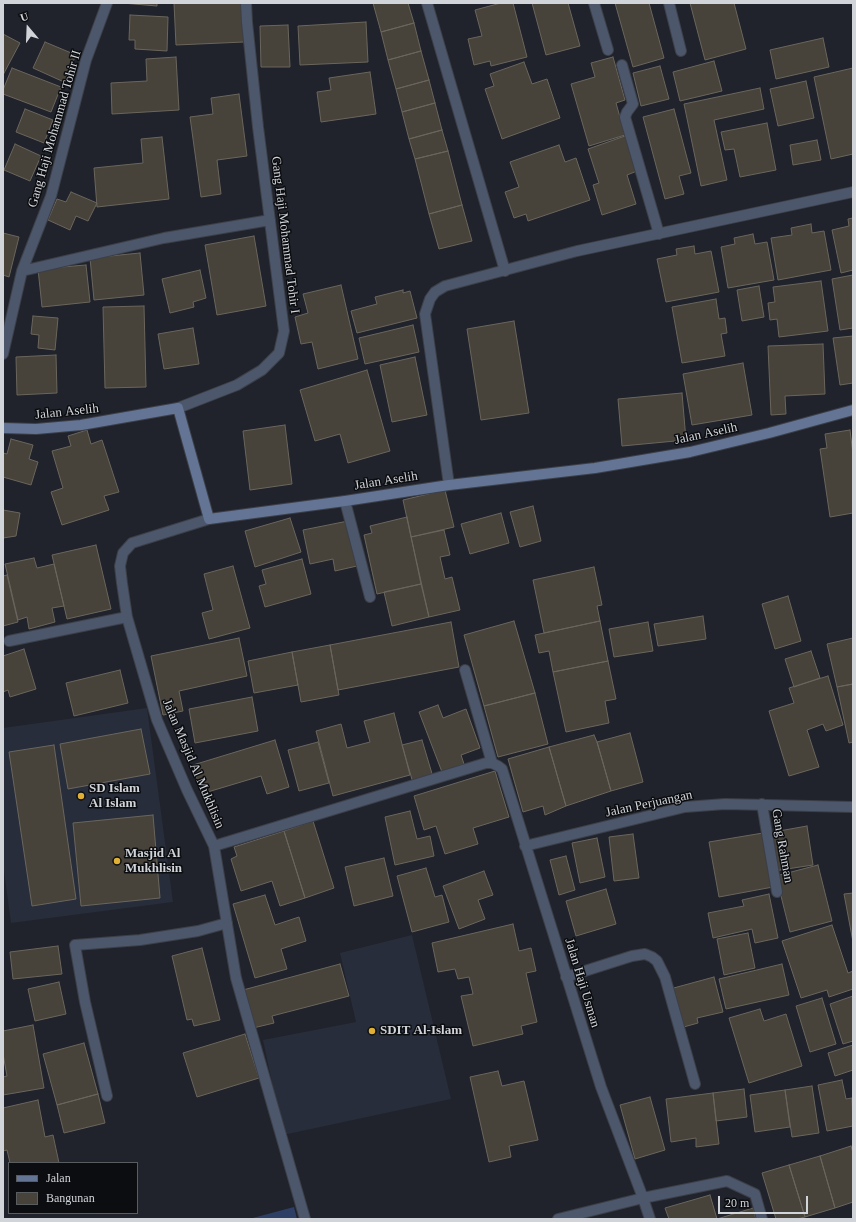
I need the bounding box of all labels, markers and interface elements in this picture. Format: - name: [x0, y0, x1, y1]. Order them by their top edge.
- north arrow: [8, 8, 48, 48]
- text: U: [18, 10, 30, 24]
- street label: Gang Haji Mohammad Tohir II: [25, 49, 85, 209]
- street label: Gang Haji Mohammad Tohir I: [268, 155, 302, 315]
- street label: Jalan Aselih: [34, 401, 100, 423]
- street label: Jalan Aselih: [673, 420, 739, 448]
- street label: Jalan Aselih: [353, 468, 419, 494]
- street label: Jalan Masjid Al Mukhlisin: [159, 697, 227, 831]
- place label: SD Islam Al Islam: [89, 781, 140, 812]
- street label: Jalan Perjuangan: [604, 787, 694, 821]
- marker: SD Islam Al Islam: [76, 791, 86, 801]
- street label: Gang Rahman: [768, 808, 796, 884]
- place label: Masjid Al Mukhlisin: [125, 846, 182, 877]
- marker: Masjid Al Mukhlisin: [112, 856, 122, 866]
- street label: Jalan Haji Usman: [561, 937, 603, 1029]
- place label: SDIT Al-Islam: [380, 1023, 462, 1039]
- marker: SDIT Al-Islam: [367, 1026, 377, 1036]
- legend: [8, 1162, 138, 1214]
- text: Jalan: [46, 1171, 71, 1185]
- scale bar: [720, 1188, 810, 1214]
- text: Bangunan: [46, 1191, 95, 1205]
- text: 20 m: [725, 1196, 749, 1210]

